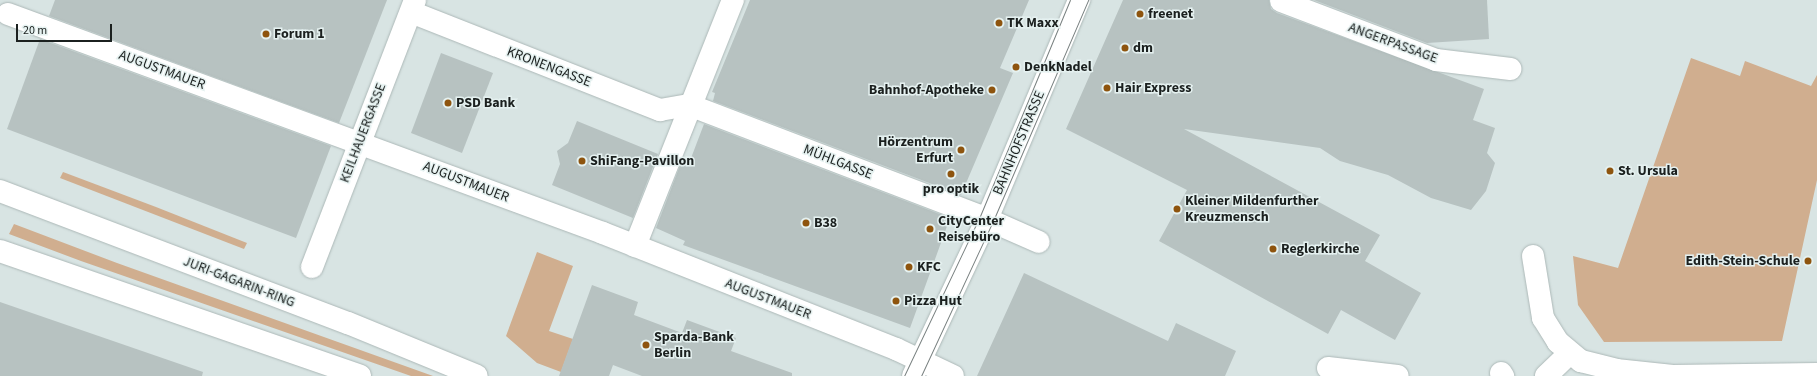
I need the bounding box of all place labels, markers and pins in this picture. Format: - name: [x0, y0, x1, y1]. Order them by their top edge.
- place label: freenet: [1148, 6, 1193, 22]
- marker: freenet: [1135, 9, 1145, 19]
- place label: TK Maxx: [1007, 15, 1059, 31]
- marker: TK Maxx: [994, 18, 1004, 28]
- place label: Forum 1: [274, 26, 325, 42]
- marker: Forum 1: [261, 29, 271, 39]
- place label: dm: [1133, 40, 1153, 56]
- marker: dm: [1120, 43, 1130, 53]
- place label: DenkNadel: [1024, 59, 1092, 75]
- marker: DenkNadel: [1011, 62, 1021, 72]
- place label: Hair Express: [1115, 80, 1191, 96]
- place label: Bahnhof-Apotheke: [869, 82, 984, 98]
- marker: Hair Express: [1102, 83, 1112, 93]
- marker: Bahnhof-Apotheke: [987, 85, 997, 95]
- place label: PSD Bank: [456, 95, 515, 111]
- marker: PSD Bank: [443, 98, 453, 108]
- place label: Hörzentrum Erfurt: [878, 134, 953, 166]
- marker: Hörzentrum Erfurt: [956, 145, 966, 155]
- place label: ShiFang-Pavillon: [590, 153, 694, 169]
- marker: ShiFang-Pavillon: [577, 156, 587, 166]
- place label: St. Ursula: [1618, 163, 1678, 179]
- marker: St. Ursula: [1605, 166, 1615, 176]
- marker: pro optik: [946, 169, 956, 179]
- place label: pro optik: [923, 181, 979, 197]
- place label: Kleiner Mildenfurther Kreuzmensch: [1185, 193, 1319, 226]
- marker: Kleiner Mildenfurther Kreuzmensch: [1172, 204, 1182, 214]
- place label: CityCenter Reisebüro: [938, 213, 1004, 246]
- place label: B38: [814, 215, 837, 231]
- marker: B38: [801, 218, 811, 228]
- marker: CityCenter Reisebüro: [925, 224, 935, 234]
- place label: Reglerkirche: [1281, 241, 1360, 257]
- marker: Reglerkirche: [1268, 244, 1278, 254]
- place label: Edith-Stein-Schule: [1686, 253, 1800, 269]
- marker: Edith-Stein-Schule: [1803, 256, 1813, 266]
- place label: KFC: [917, 259, 941, 275]
- marker: KFC: [904, 262, 914, 272]
- place label: Pizza Hut: [904, 293, 962, 309]
- marker: Pizza Hut: [891, 296, 901, 306]
- place label: Sparda-Bank Berlin: [654, 329, 734, 362]
- marker: Sparda-Bank Berlin: [641, 340, 651, 350]

